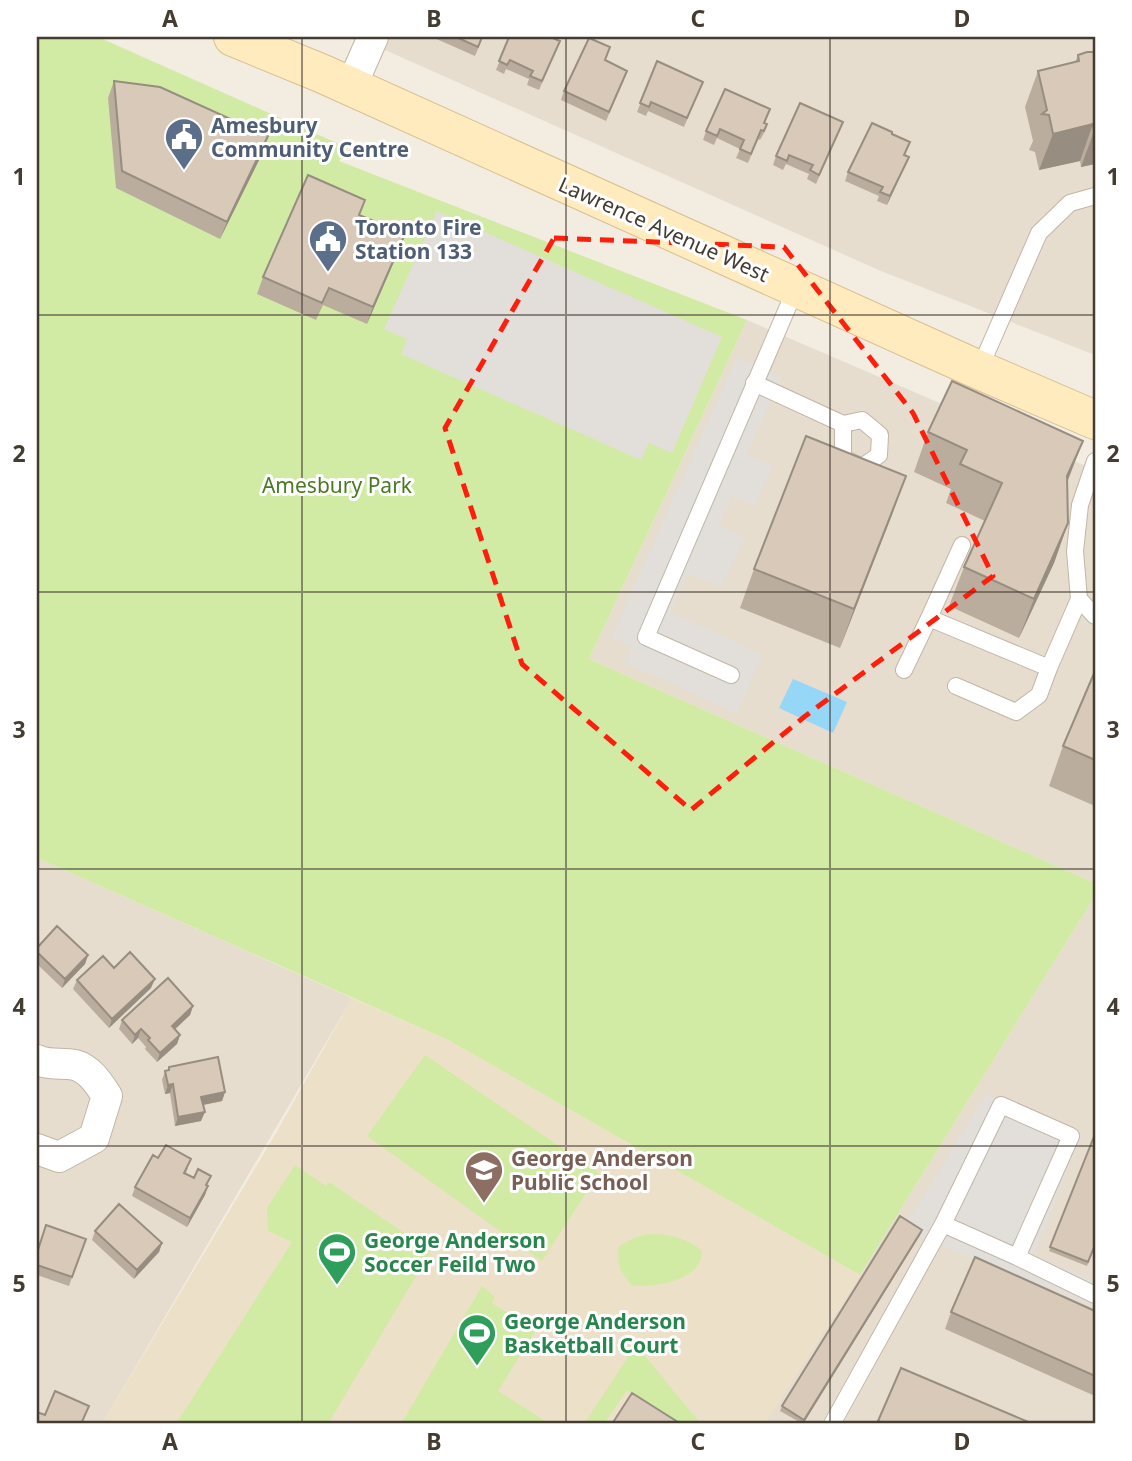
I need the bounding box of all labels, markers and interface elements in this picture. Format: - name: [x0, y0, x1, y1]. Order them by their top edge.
- text: A: [162, 2, 178, 34]
- text: B: [426, 2, 442, 34]
- text: C: [691, 2, 706, 34]
- text: D: [954, 2, 970, 34]
- place label: Amesbury Community Centre: [211, 111, 409, 163]
- public building icon: Amesbury Community Centre: [163, 116, 205, 171]
- text: 1: [12, 160, 26, 192]
- text: 1: [1106, 160, 1120, 192]
- street label: Lawrence Avenue West: [554, 170, 774, 288]
- place label: Toronto Fire Station 133: [355, 213, 482, 265]
- public building icon: Toronto Fire Station 133: [307, 218, 349, 273]
- text: 2: [12, 437, 26, 469]
- text: 2: [1106, 437, 1120, 469]
- park label: Amesbury Park: [262, 471, 413, 499]
- text: 3: [12, 713, 26, 745]
- text: 3: [1106, 713, 1120, 745]
- text: 4: [12, 990, 26, 1022]
- text: 4: [1106, 990, 1120, 1022]
- place label: George Anderson Public School: [511, 1144, 693, 1196]
- school or university icon: George Anderson Public School: [463, 1149, 505, 1204]
- place label: George Anderson Soccer Feild Two: [364, 1226, 546, 1278]
- sports icon: George Anderson Soccer Feild Two: [316, 1231, 358, 1286]
- text: 5: [12, 1267, 26, 1299]
- text: 5: [1106, 1267, 1120, 1299]
- place label: George Anderson Basketball Court: [504, 1307, 686, 1359]
- sports icon: George Anderson Basketball Court: [456, 1312, 498, 1367]
- text: A: [162, 1425, 178, 1457]
- text: B: [426, 1425, 442, 1457]
- text: C: [691, 1425, 706, 1457]
- text: D: [954, 1425, 970, 1457]

